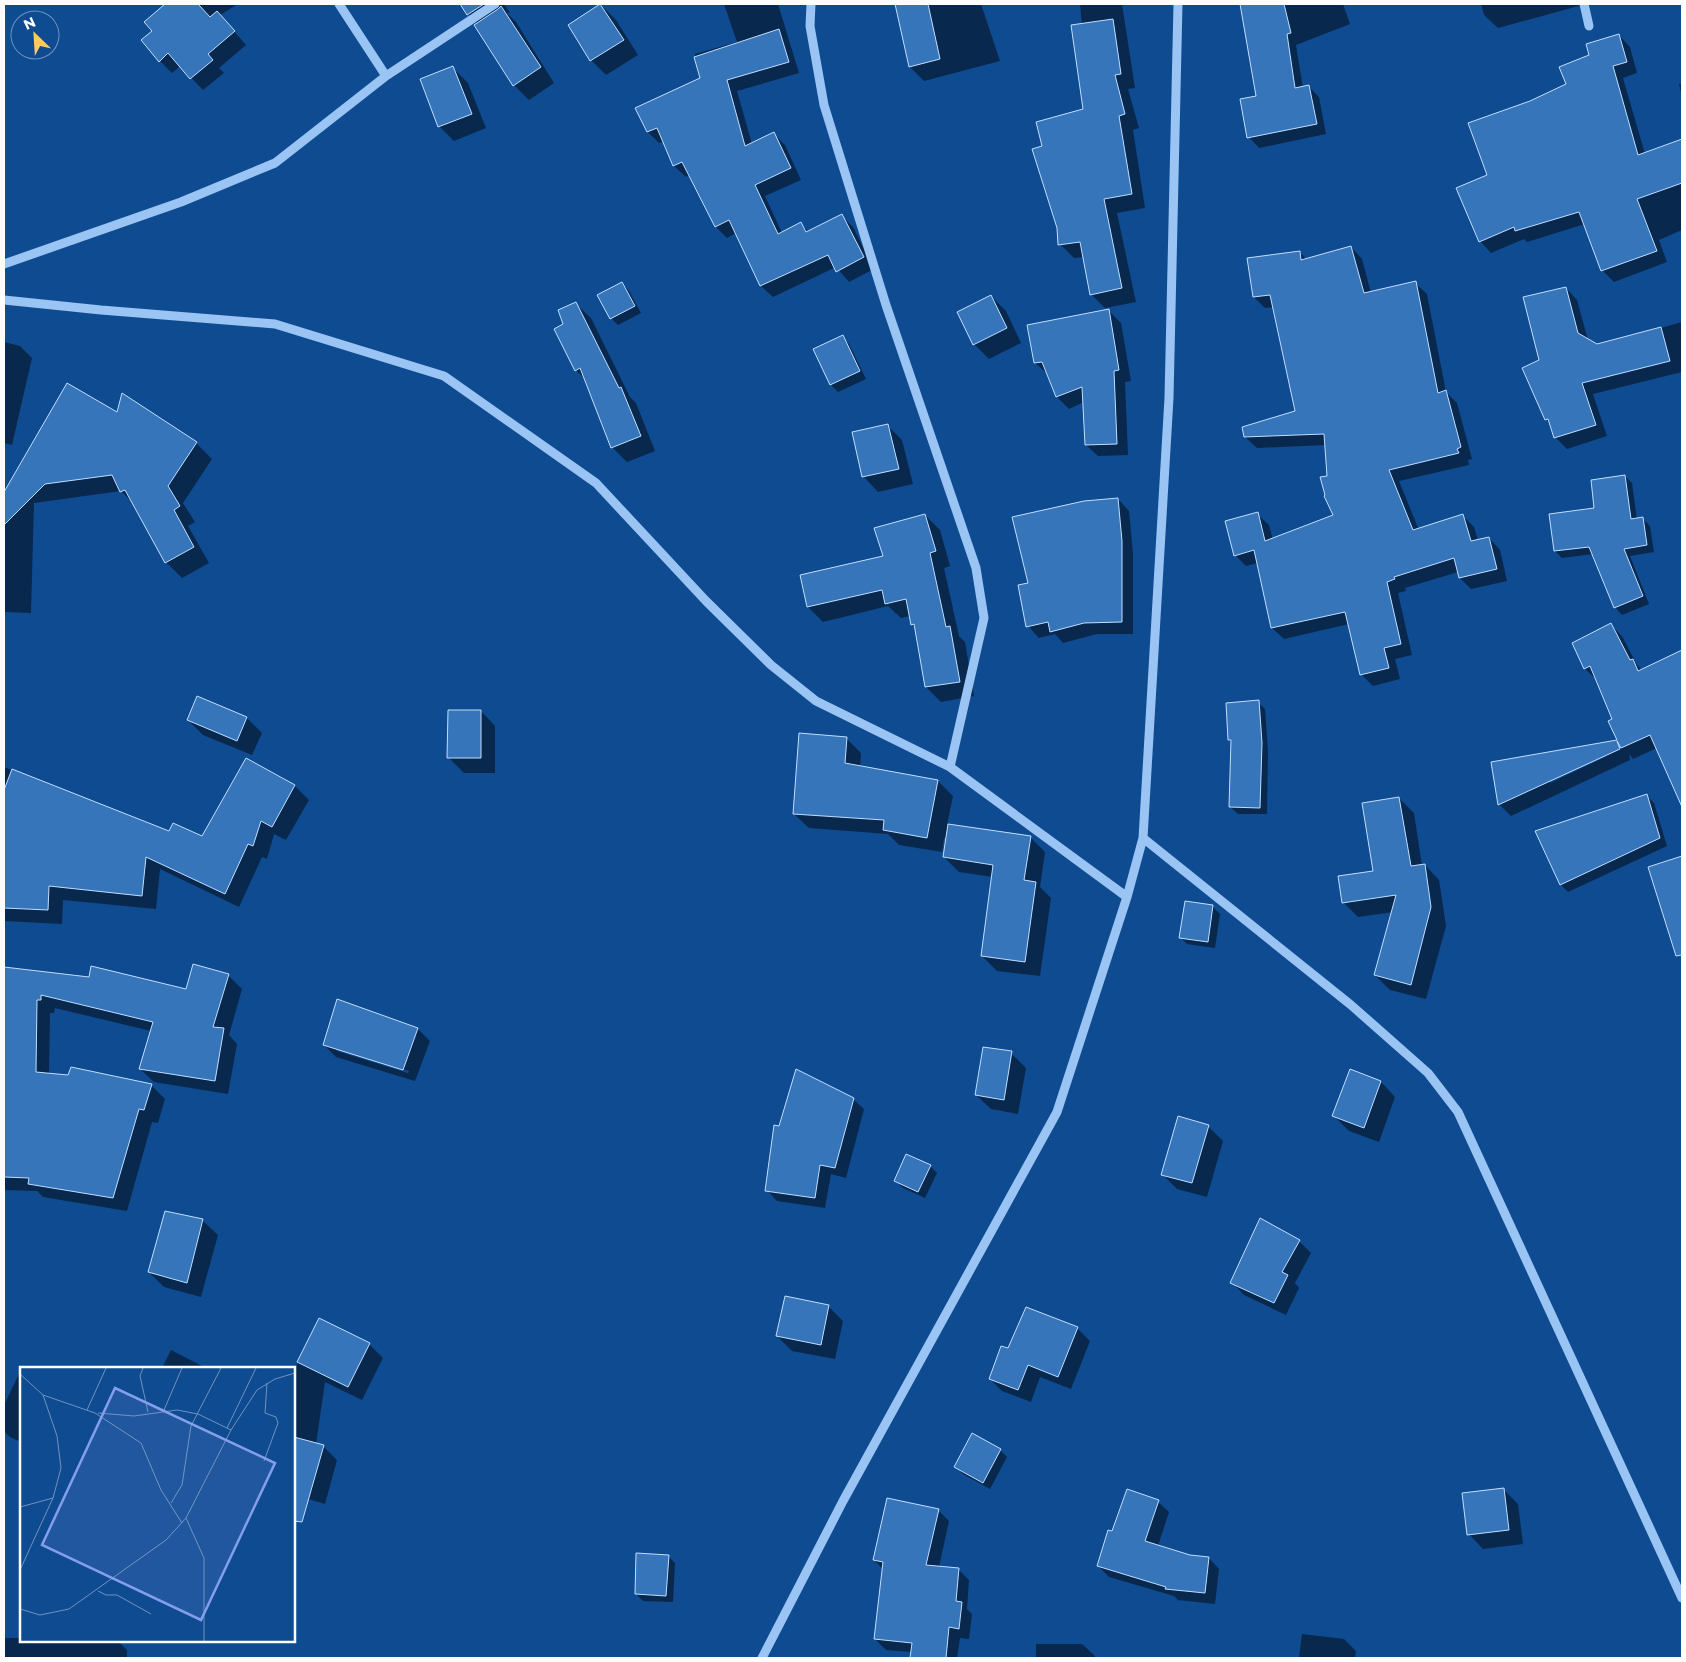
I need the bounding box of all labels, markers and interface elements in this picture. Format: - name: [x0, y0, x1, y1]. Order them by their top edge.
- north arrow: [10, 10, 60, 60]
- text: N: [21, 13, 38, 34]
- inset map: [20, 1367, 295, 1642]

